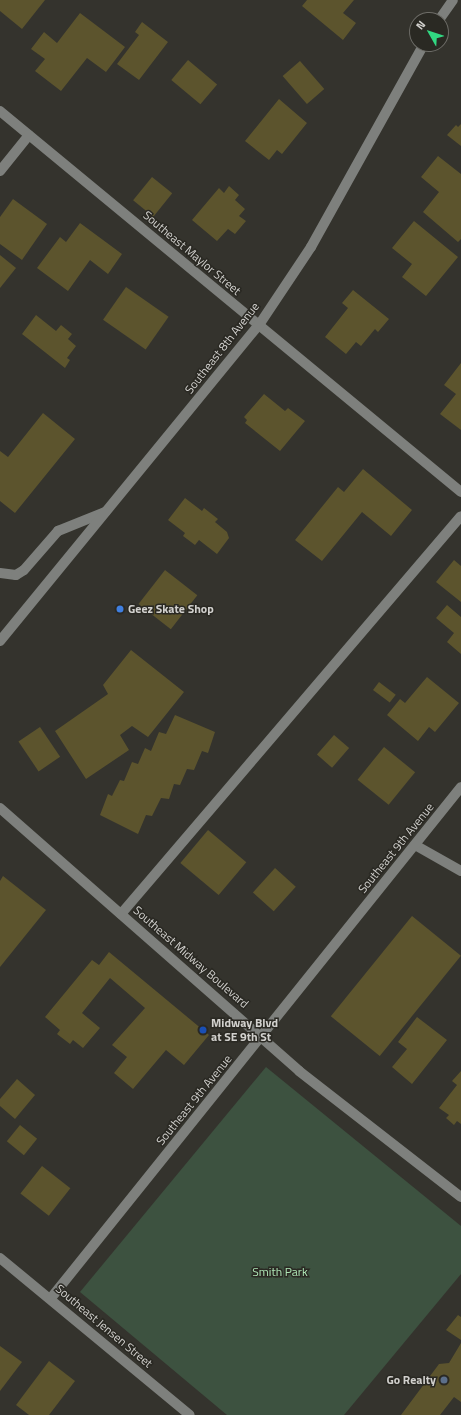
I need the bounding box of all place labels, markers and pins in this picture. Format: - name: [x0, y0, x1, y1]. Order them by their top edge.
- place label: Geez Skate Shop: [128, 602, 214, 616]
- marker: Geez Skate Shop: [115, 604, 125, 614]
- place label: Midway Blvd at SE 9th St: [211, 1016, 278, 1044]
- marker: Midway Blvd at SE 9th St: [198, 1025, 208, 1035]
- place label: Go Realty: [386, 1373, 436, 1387]
- marker: Go Realty: [439, 1375, 449, 1385]

